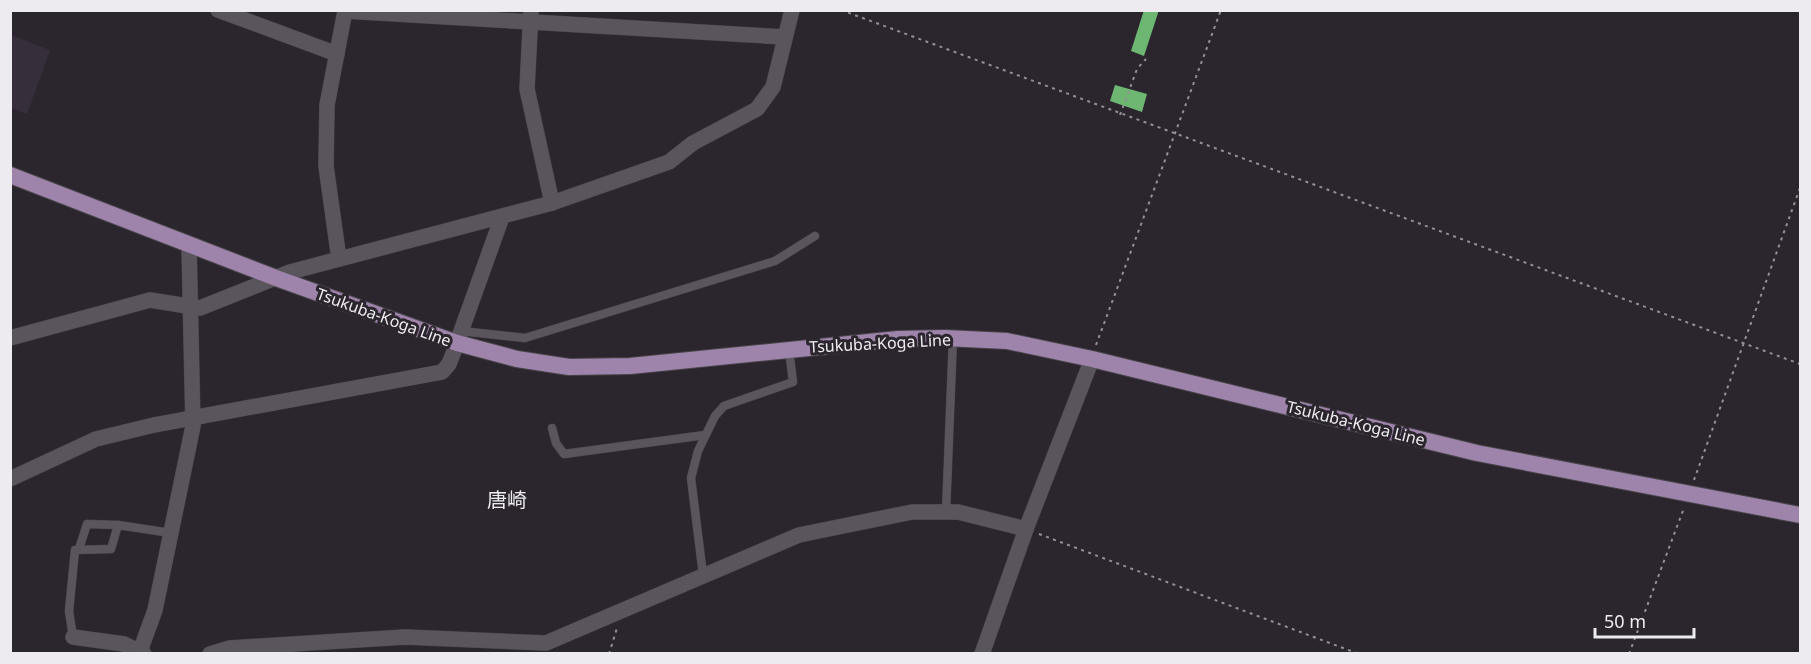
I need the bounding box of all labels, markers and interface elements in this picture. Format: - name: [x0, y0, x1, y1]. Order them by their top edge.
- street label: Tsukuba-Koga Line: [314, 282, 454, 352]
- street label: Tsukuba-Koga Line: [809, 328, 951, 358]
- street label: Tsukuba-Koga Line: [1285, 395, 1427, 451]
- district label: 唐崎: [487, 486, 527, 513]
- scale bar: [1595, 601, 1694, 639]
- text: 50 m: [1604, 609, 1646, 633]

